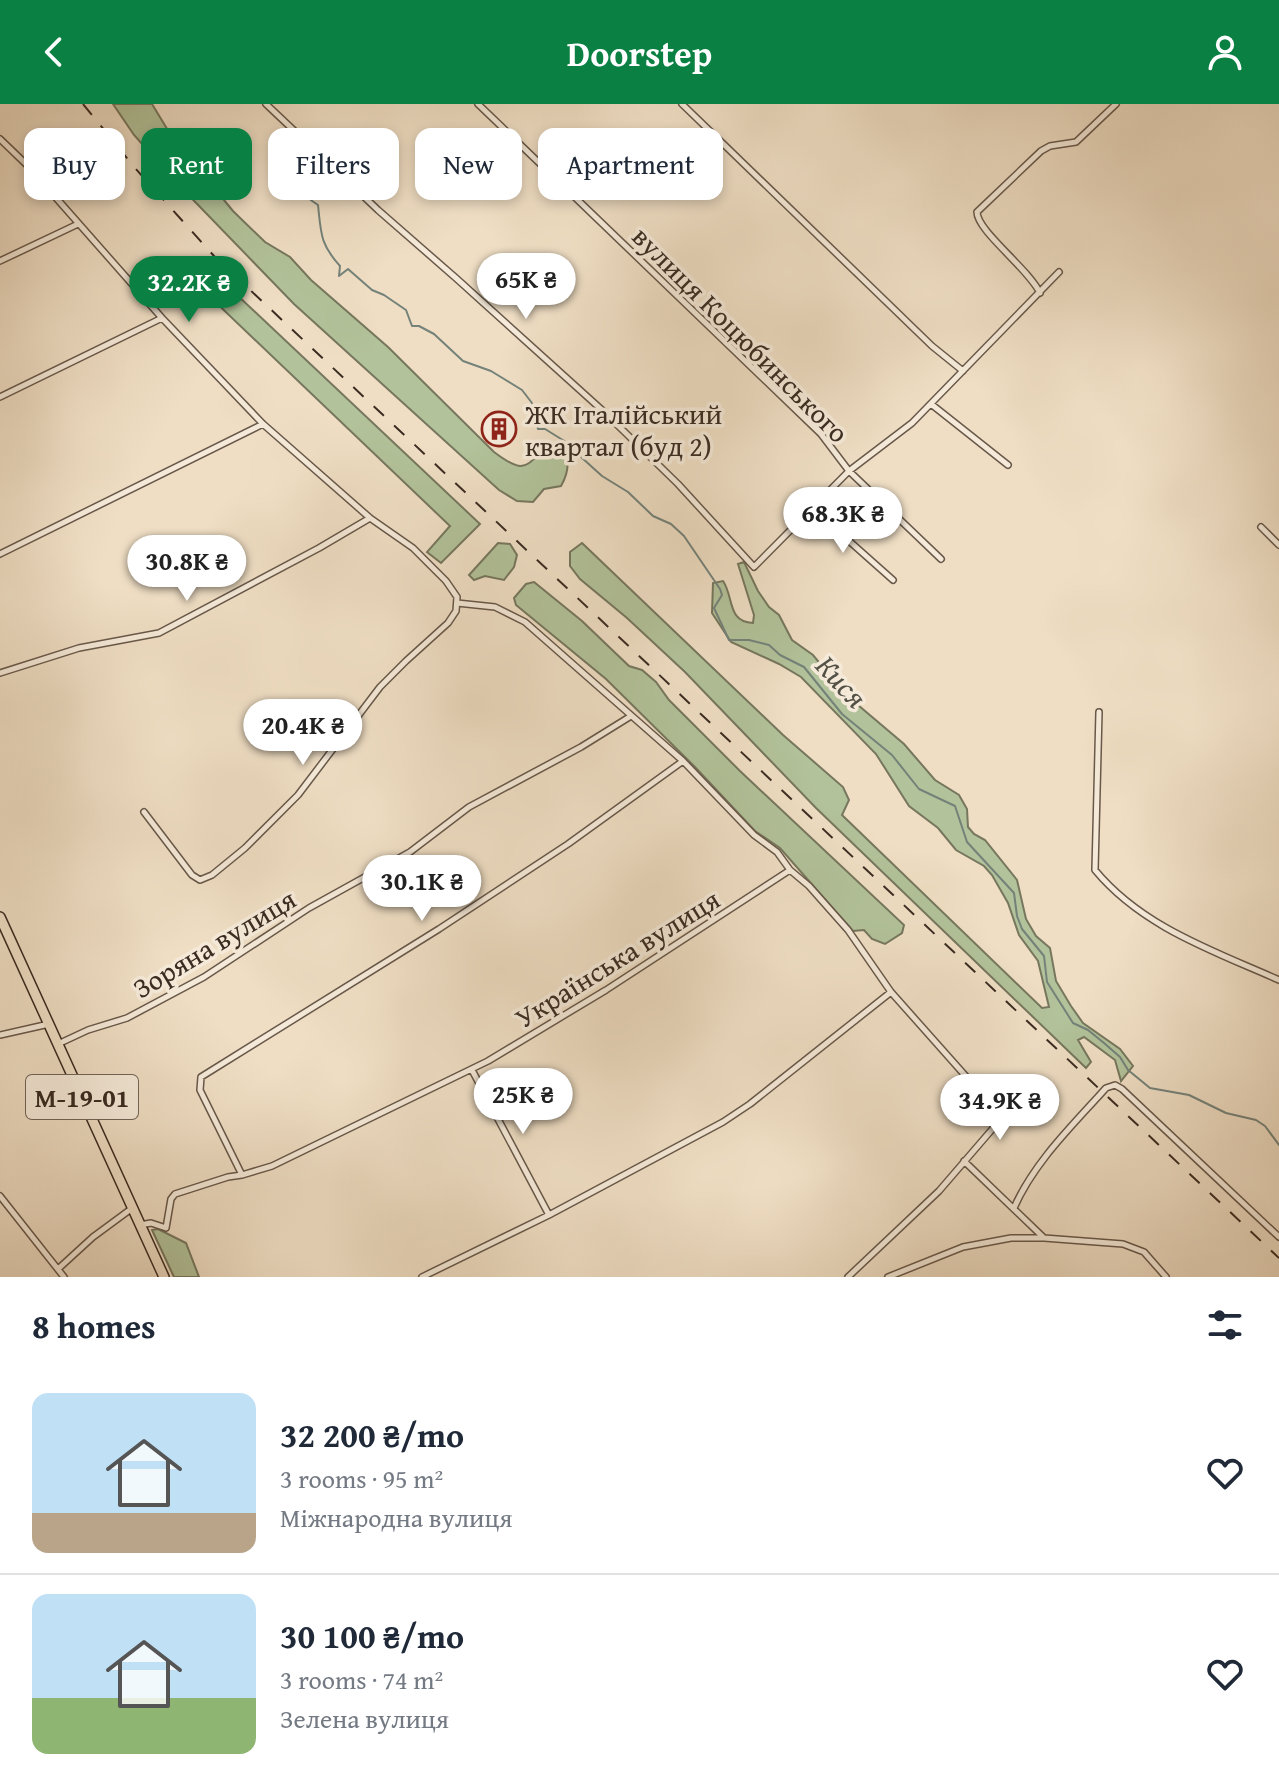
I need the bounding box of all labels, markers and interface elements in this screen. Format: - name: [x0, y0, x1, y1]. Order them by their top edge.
- text: Doorstep: [567, 26, 712, 79]
- icon: back: [32, 30, 76, 74]
- icon: person: [1203, 30, 1247, 74]
- chip: Buy: [24, 128, 125, 200]
- chip: Rent: [141, 128, 252, 200]
- chip: Filters: [268, 128, 399, 200]
- chip: New: [415, 128, 522, 200]
- chip: Apartment: [538, 128, 723, 200]
- street label: вулиця Коцюбинського: [623, 216, 859, 452]
- pin: 65K ₴: [470, 253, 582, 321]
- pin: 32.2K ₴: [115, 256, 263, 324]
- text: 65K ₴: [495, 259, 557, 298]
- text: 32.2K ₴: [147, 262, 231, 301]
- place label: ЖК Італійський квартал (буд 2): [524, 393, 722, 466]
- building icon: ЖК Італійський квартал (буд 2): [480, 410, 518, 448]
- pin: 68.3K ₴: [769, 487, 917, 555]
- text: 68.3K ₴: [801, 493, 885, 532]
- pin: 30.8K ₴: [113, 535, 261, 603]
- text: 30.8K ₴: [145, 541, 229, 580]
- water label: Кися: [806, 645, 878, 718]
- pin: 20.4K ₴: [229, 699, 377, 767]
- text: 20.4K ₴: [261, 705, 345, 744]
- pin: 30.1K ₴: [348, 855, 496, 923]
- text: 30.1K ₴: [380, 861, 464, 900]
- street label: Зоряна вулиця: [125, 878, 303, 1008]
- street label: Українська вулиця: [507, 878, 727, 1038]
- pin: 25K ₴: [467, 1068, 579, 1136]
- text: 25K ₴: [492, 1074, 554, 1113]
- pin: 34.9K ₴: [926, 1074, 1074, 1142]
- road number: М-19-01: [26, 1075, 138, 1119]
- text: 34.9K ₴: [958, 1080, 1042, 1119]
- text: 8 homes: [32, 1301, 156, 1350]
- icon: filters: [1203, 1303, 1247, 1347]
- text: 32 200 ₴/mo: [280, 1410, 464, 1459]
- icon: home: [96, 1425, 192, 1521]
- icon: heart: [1203, 1451, 1247, 1495]
- text: 3 rooms · 95 m²: [280, 1459, 443, 1498]
- text: Міжнародна вулиця: [280, 1498, 512, 1537]
- text: 30 100 ₴/mo: [280, 1611, 464, 1660]
- icon: home: [96, 1626, 192, 1722]
- icon: heart: [1203, 1652, 1247, 1696]
- text: 3 rooms · 74 m²: [280, 1660, 443, 1699]
- text: Зелена вулиця: [280, 1699, 449, 1738]

